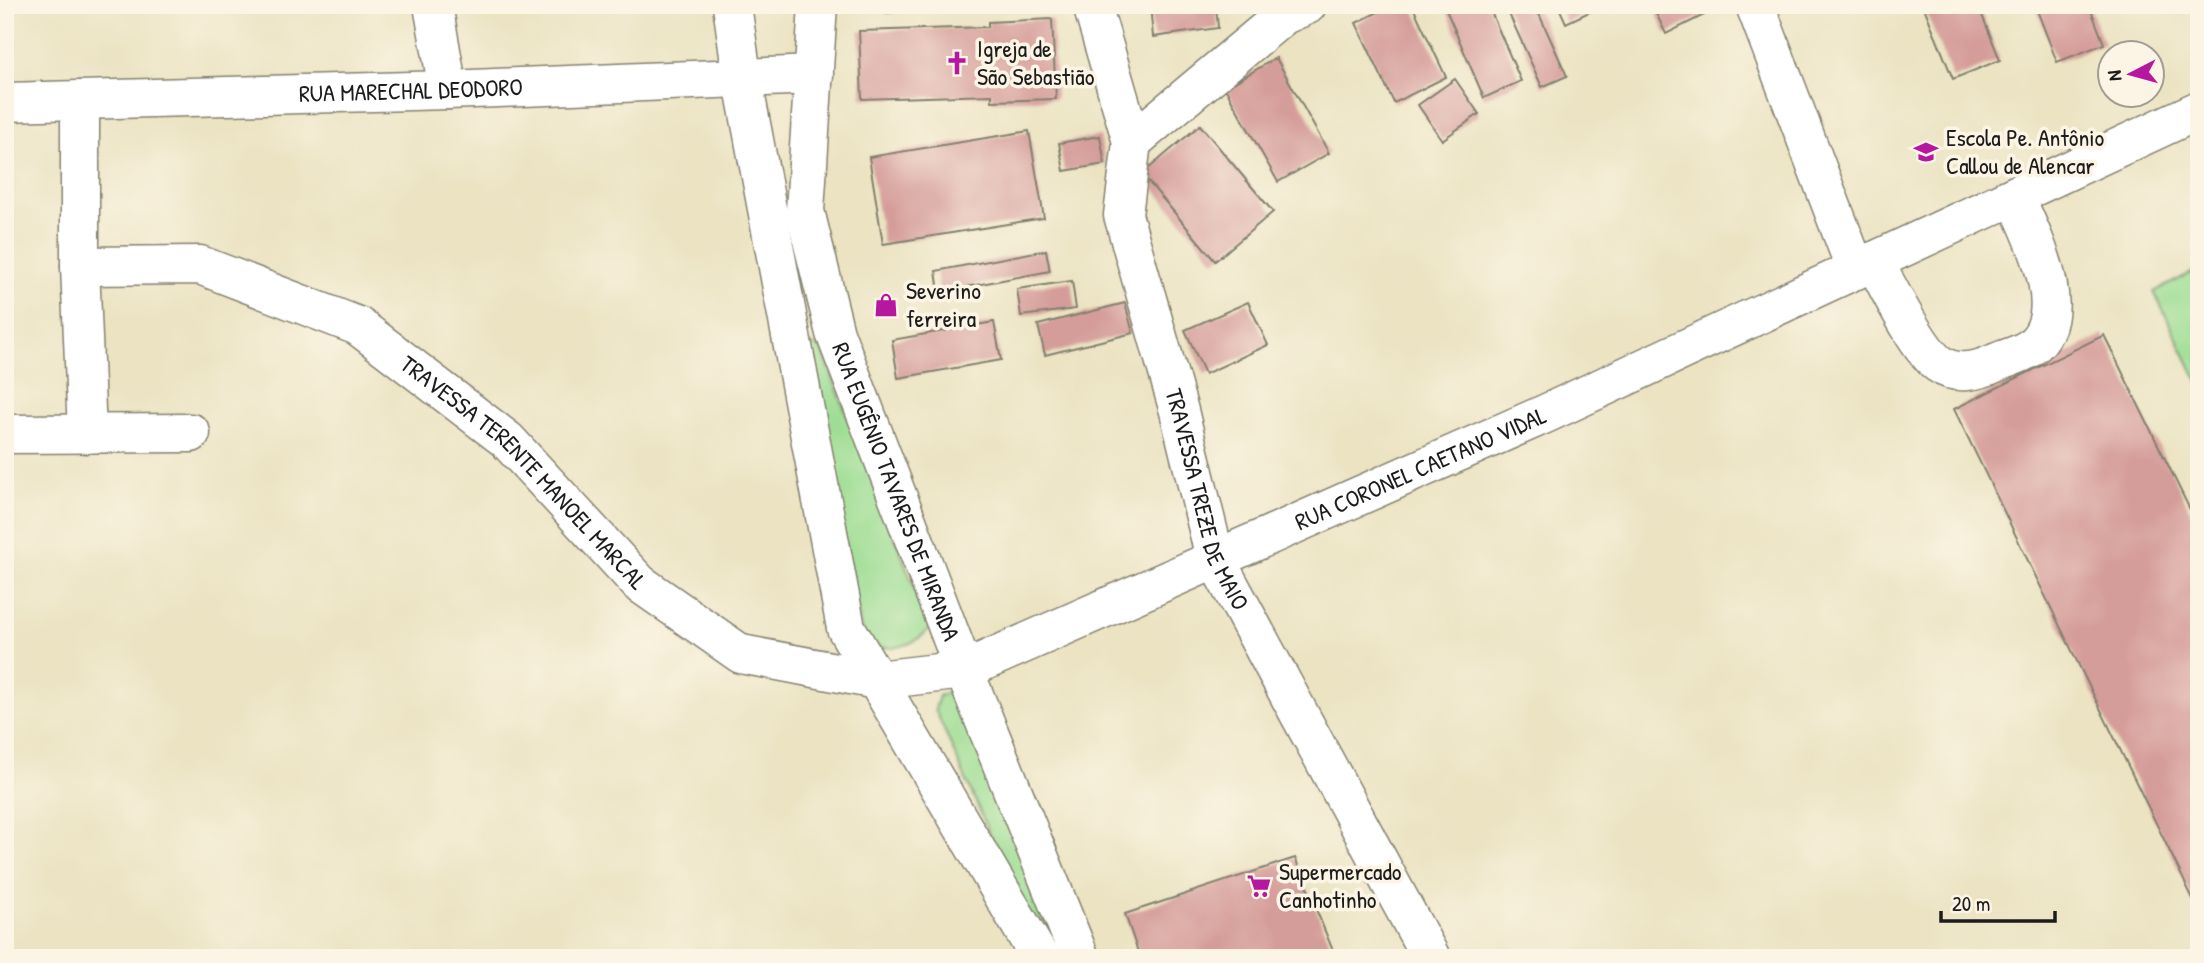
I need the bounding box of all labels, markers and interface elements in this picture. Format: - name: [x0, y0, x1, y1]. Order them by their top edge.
- place label: Igreja de São Sebastião: [977, 32, 1095, 92]
- north arrow: [2096, 38, 2166, 108]
- church icon: Igreja de São Sebastião: [943, 49, 971, 77]
- text: N: [2101, 69, 2128, 82]
- street label: RUA MARECHAL DEODORO: [299, 70, 523, 109]
- place label: Escola Pe. Antônio Callou de Alencar: [1946, 121, 2105, 181]
- school or university icon: Escola Pe. Antônio Callou de Alencar: [1912, 138, 1940, 166]
- place label: Severino ferreira: [906, 274, 981, 334]
- shop icon: Severino ferreira: [872, 291, 900, 319]
- street label: RUA EUGÊNIO TAVARES DE MIRANDA: [825, 338, 968, 645]
- street label: TRAVESSA TERENTE MANOEL MARCAL: [394, 347, 654, 596]
- street label: TRAVESSA TREZE DE MAIO: [1158, 385, 1257, 615]
- street label: RUA CORONEL CAETANO VIDAL: [1290, 398, 1551, 537]
- place label: Supermercado Canhotinho: [1279, 855, 1402, 915]
- supermarket icon: Supermercado Canhotinho: [1245, 872, 1273, 900]
- scale bar: [1941, 879, 2055, 923]
- text: 20 m: [1952, 889, 1990, 918]

